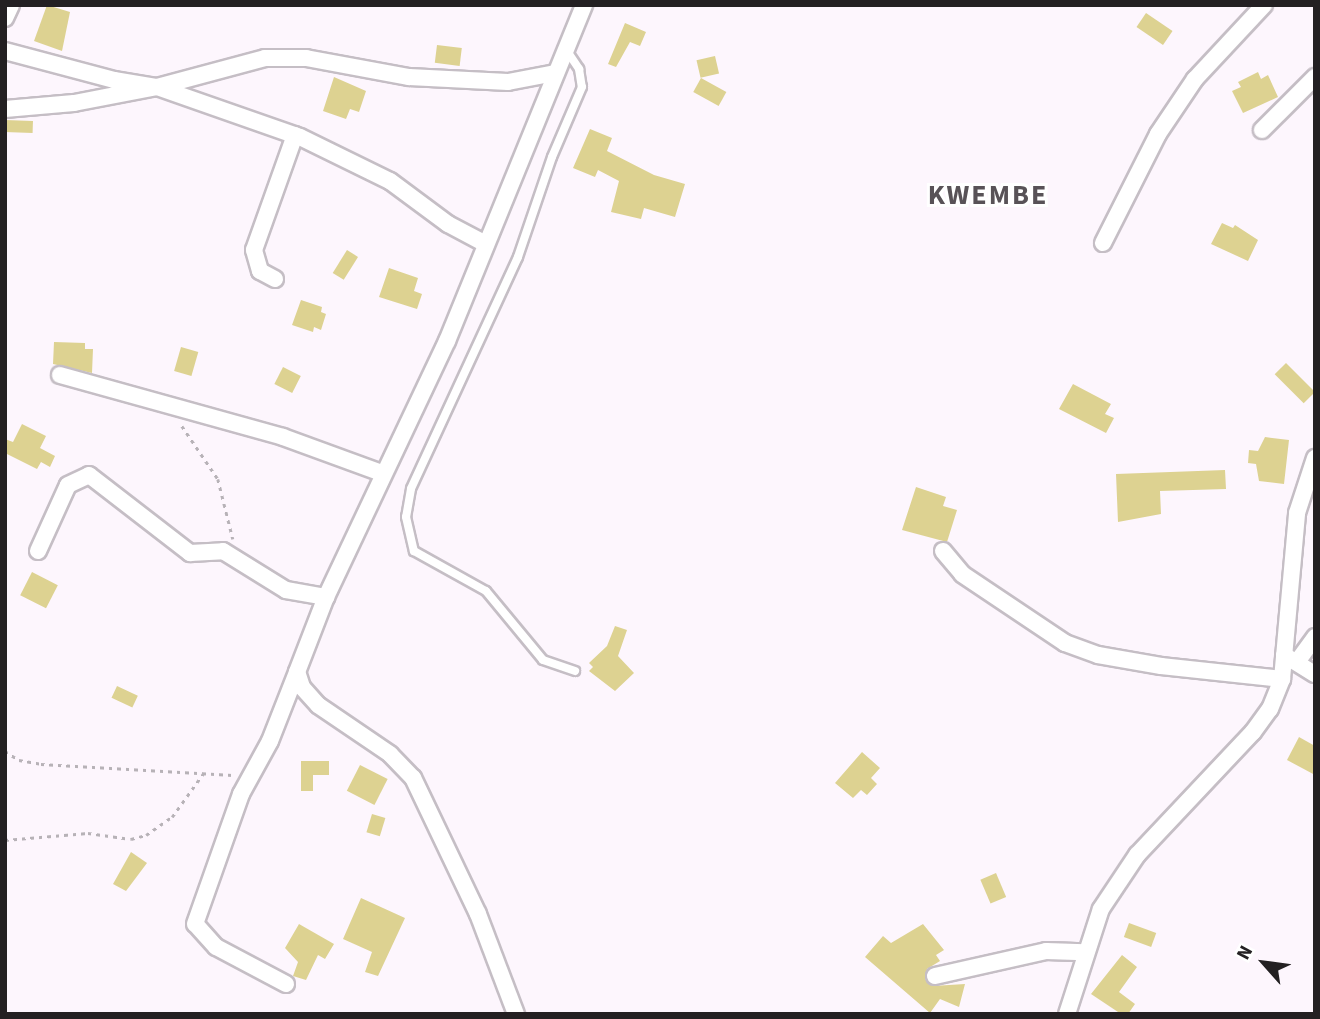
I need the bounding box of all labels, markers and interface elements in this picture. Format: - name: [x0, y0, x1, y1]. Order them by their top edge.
- district label: KWEMBE: [928, 178, 1048, 212]
- north arrow: [1229, 928, 1299, 998]
- text: N: [1230, 941, 1260, 965]

